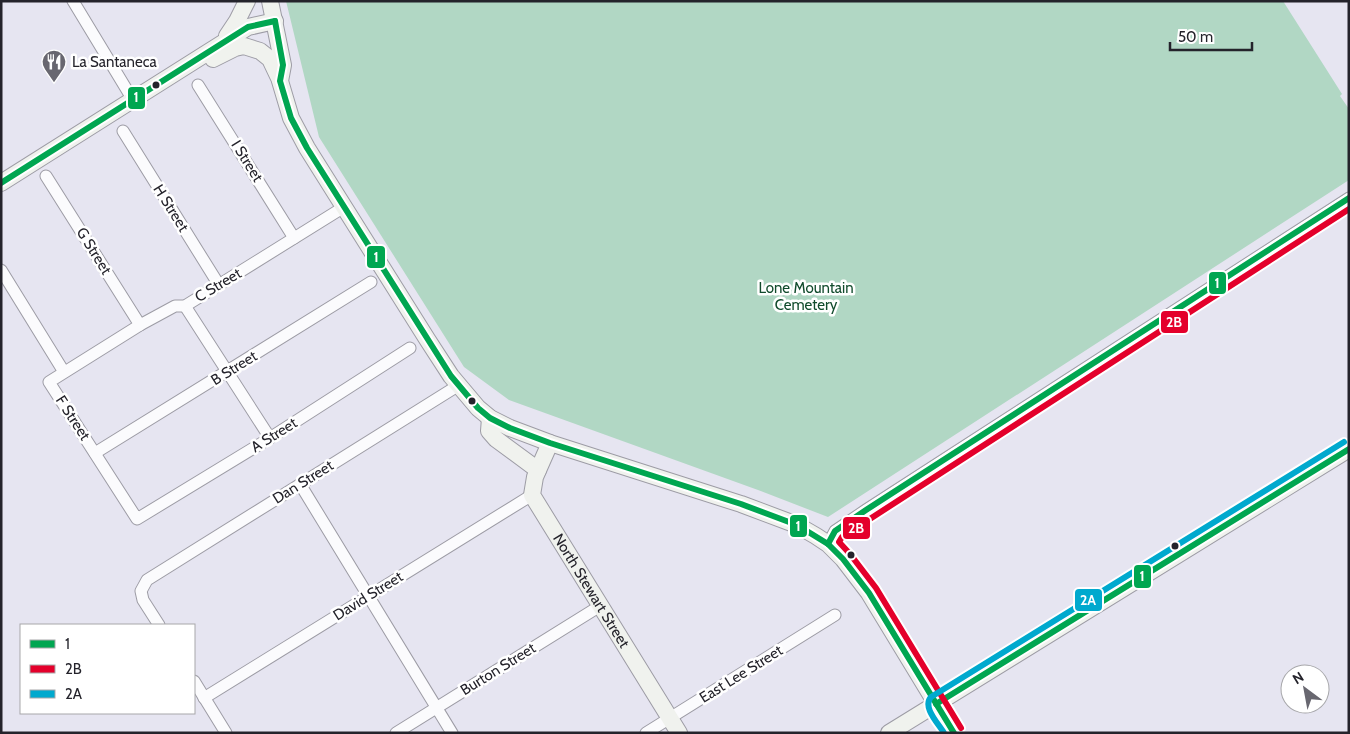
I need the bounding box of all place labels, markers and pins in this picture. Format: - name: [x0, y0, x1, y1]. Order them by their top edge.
- restaurant icon: La Santaneca: [41, 49, 67, 83]
- place label: La Santaneca: [72, 53, 157, 71]
- unlabelled marker: [151, 80, 161, 90]
- unlabelled marker: [467, 396, 477, 406]
- unlabelled marker: [1170, 541, 1180, 551]
- unlabelled marker: [846, 550, 856, 560]

